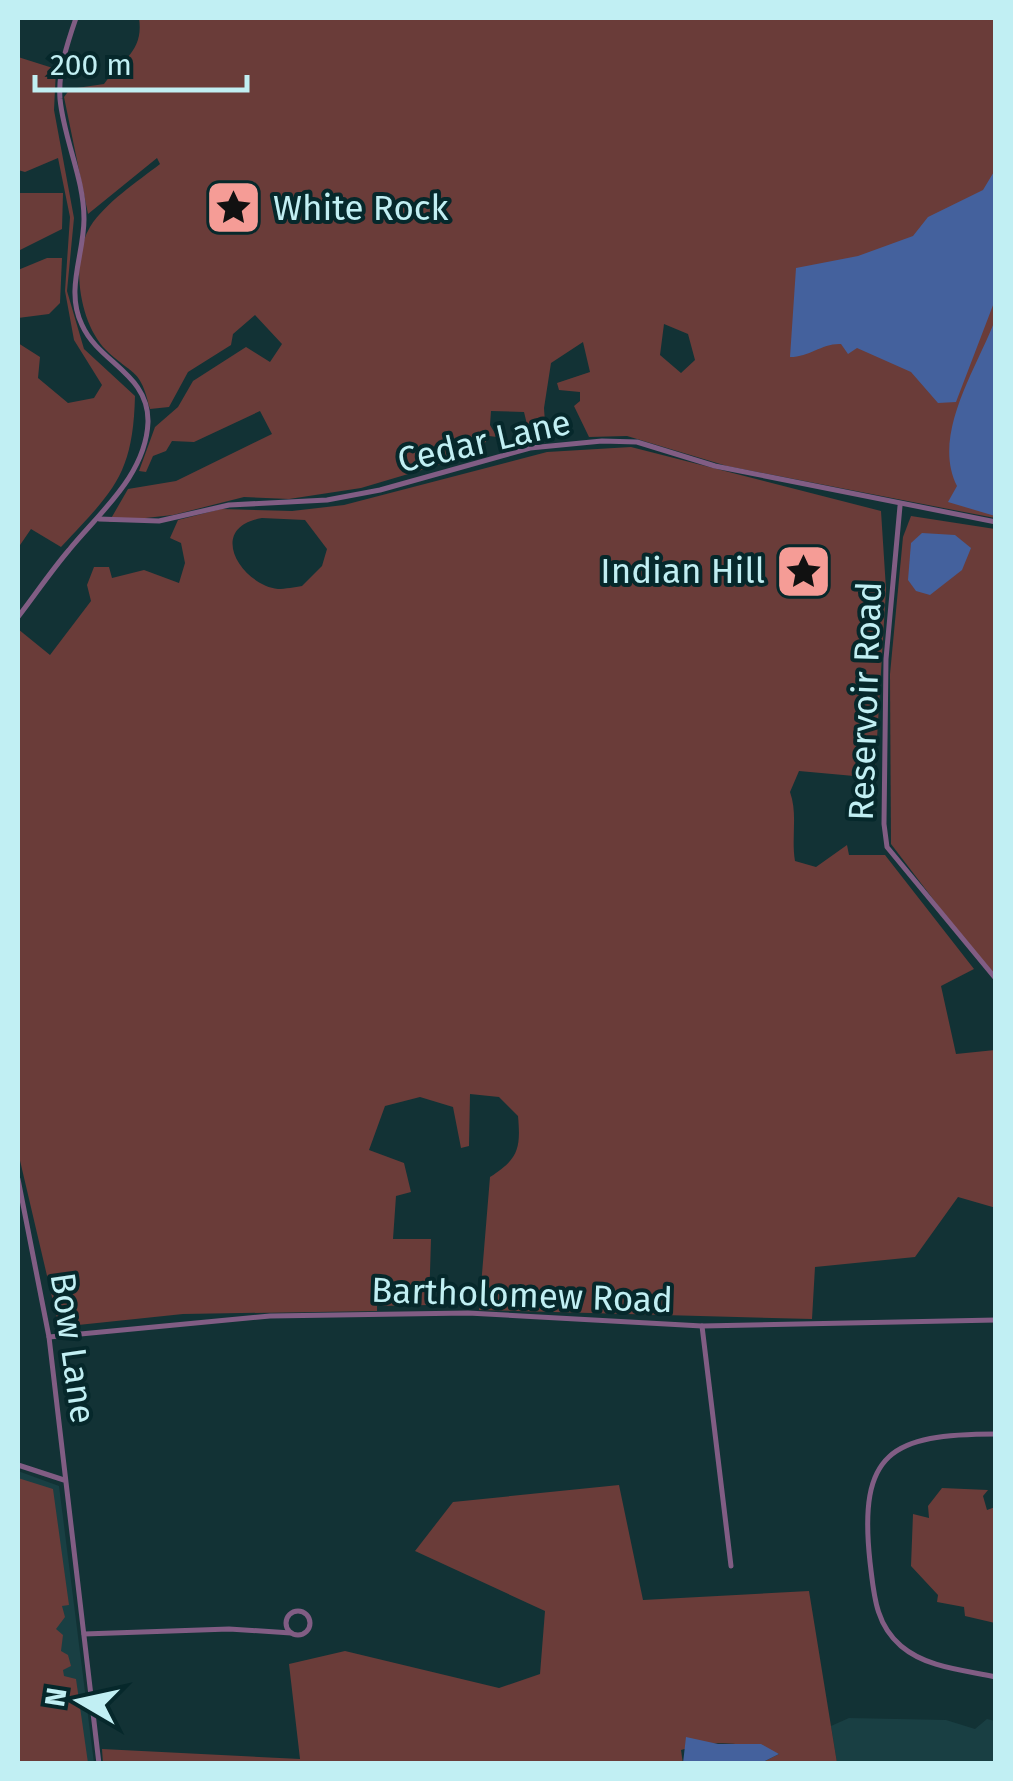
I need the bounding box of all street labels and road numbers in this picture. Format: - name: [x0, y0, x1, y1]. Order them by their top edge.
- street label: Cedar Lane: [393, 401, 575, 481]
- street label: Reservoir Road: [840, 581, 890, 821]
- street label: Bartholomew Road: [370, 1269, 674, 1321]
- street label: Bow Lane: [42, 1270, 104, 1426]

